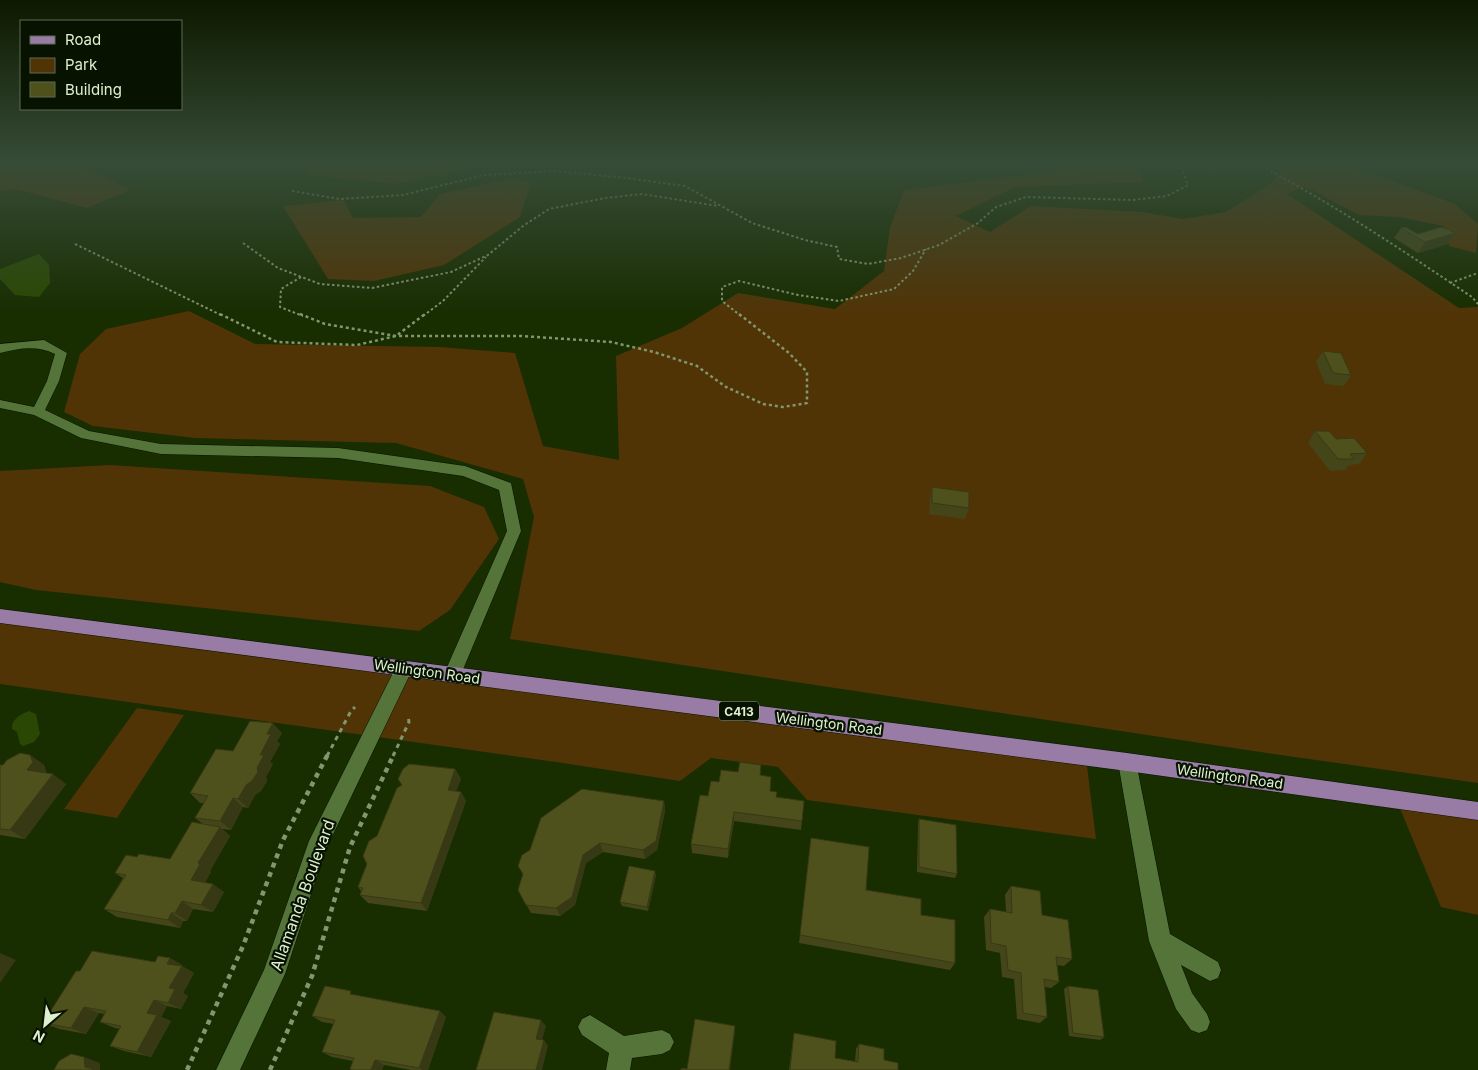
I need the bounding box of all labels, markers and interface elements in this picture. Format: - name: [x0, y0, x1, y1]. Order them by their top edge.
- legend: [20, 20, 182, 110]
- text: Road: [65, 30, 101, 49]
- text: Park: [65, 55, 98, 74]
- text: Building: [65, 80, 122, 99]
- street label: Wellington Road: [373, 655, 481, 687]
- road number: C413: [719, 701, 759, 720]
- street label: Wellington Road: [775, 708, 883, 738]
- street label: Wellington Road: [1176, 760, 1284, 792]
- street label: Allamanda Boulevard: [265, 817, 339, 973]
- north arrow: [20, 1000, 70, 1050]
- text: N: [30, 1027, 47, 1047]

